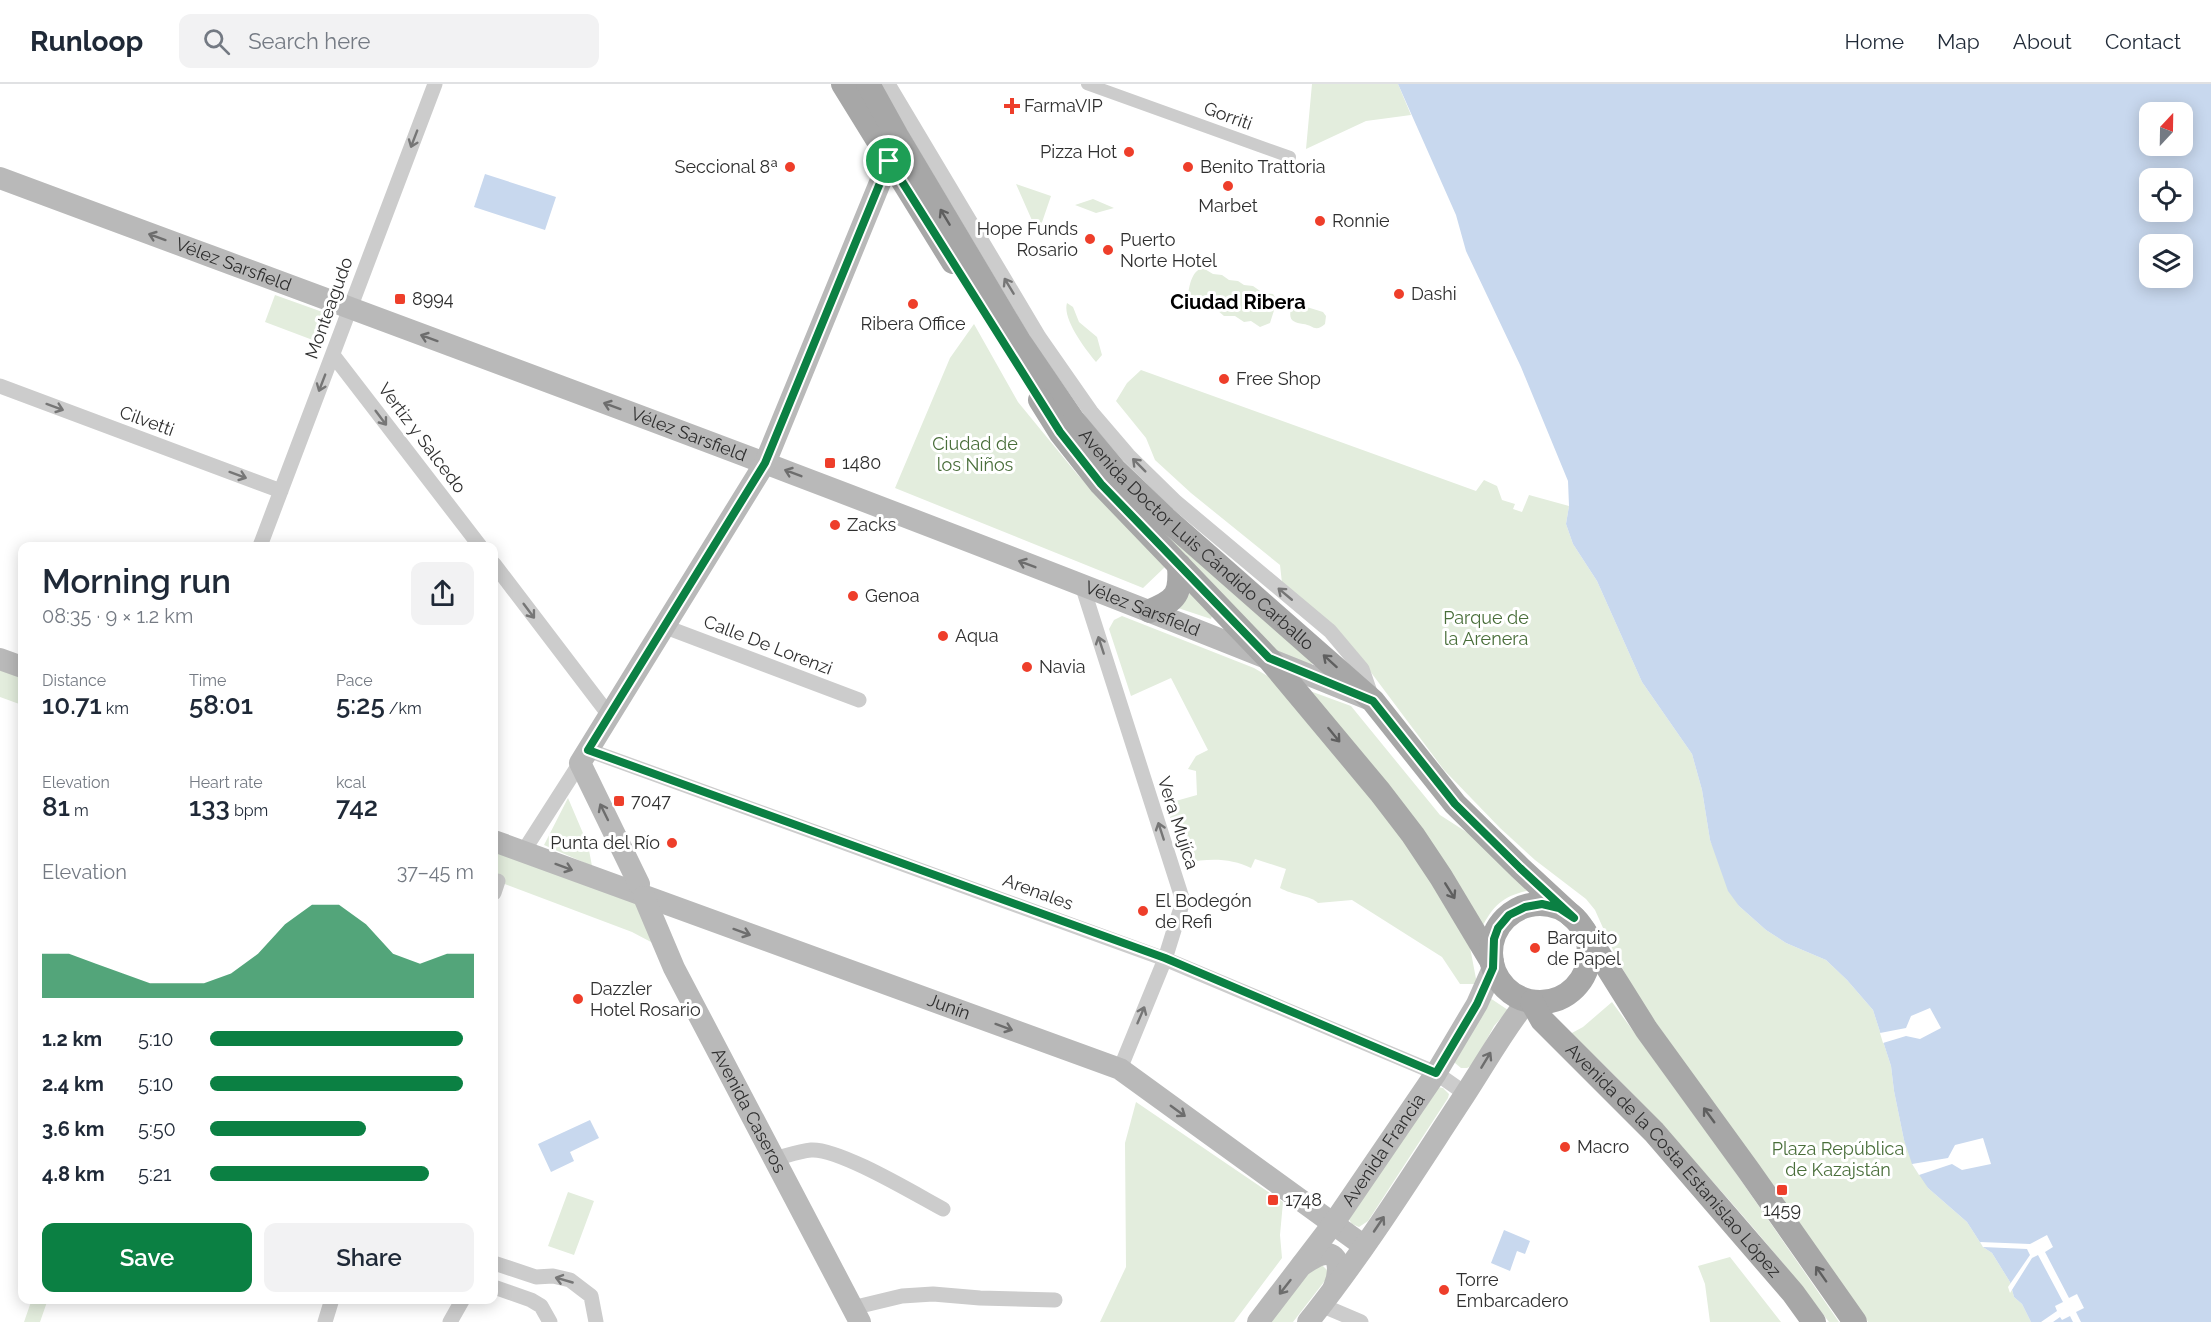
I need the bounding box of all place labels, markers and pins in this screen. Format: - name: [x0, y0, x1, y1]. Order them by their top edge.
- place label: FarmaVIP: [1024, 95, 1103, 116]
- marker: FarmaVIP: [1005, 99, 1019, 113]
- pin: [863, 135, 914, 186]
- place label: Pizza Hot: [1040, 141, 1117, 162]
- marker: Pizza Hot: [1122, 145, 1136, 159]
- place label: Seccional 8ª: [674, 156, 778, 177]
- place label: Benito Trattoria: [1200, 156, 1326, 177]
- marker: Seccional 8ª: [783, 160, 797, 174]
- marker: Benito Trattoria: [1181, 160, 1195, 174]
- marker: Marbet: [1221, 179, 1235, 193]
- place label: Marbet: [1198, 195, 1258, 216]
- place label: Ronnie: [1332, 210, 1390, 231]
- marker: Ronnie: [1313, 214, 1327, 228]
- place label: Hope Funds Rosario: [977, 218, 1078, 260]
- place label: Puerto Norte Hotel: [1120, 229, 1217, 271]
- marker: Hope Funds Rosario: [1083, 232, 1097, 246]
- marker: Puerto Norte Hotel: [1101, 243, 1115, 257]
- place label: Dashi: [1411, 283, 1457, 304]
- marker: Dashi: [1392, 287, 1406, 301]
- place label: 8994: [412, 288, 454, 309]
- marker: 8994: [393, 292, 407, 306]
- marker: Ribera Office: [906, 297, 920, 311]
- place label: Ribera Office: [860, 313, 966, 334]
- place label: Free Shop: [1236, 368, 1321, 389]
- marker: Free Shop: [1217, 372, 1231, 386]
- place label: 1480: [842, 452, 881, 473]
- marker: 1480: [823, 456, 837, 470]
- place label: Zacks: [847, 514, 897, 535]
- marker: Zacks: [828, 518, 842, 532]
- place label: Genoa: [865, 585, 919, 606]
- marker: Genoa: [846, 589, 860, 603]
- place label: Aqua: [955, 625, 999, 646]
- marker: Aqua: [936, 629, 950, 643]
- place label: Navia: [1039, 656, 1086, 677]
- marker: Navia: [1020, 660, 1034, 674]
- place label: 7047: [631, 790, 671, 811]
- marker: 7047: [612, 794, 626, 808]
- place label: Punta del Río: [550, 832, 660, 853]
- marker: Punta del Río: [665, 836, 679, 850]
- place label: El Bodegón de Refi: [1155, 890, 1252, 932]
- marker: El Bodegón de Refi: [1136, 904, 1150, 918]
- place label: Barquito de Papel: [1547, 927, 1621, 969]
- marker: Barquito de Papel: [1528, 941, 1542, 955]
- place label: Dazzler Hotel Rosario: [590, 978, 701, 1020]
- marker: Dazzler Hotel Rosario: [571, 992, 585, 1006]
- place label: Macro: [1577, 1136, 1629, 1157]
- marker: Macro: [1558, 1140, 1572, 1154]
- marker: 1459: [1775, 1183, 1789, 1197]
- place label: 1748: [1285, 1189, 1322, 1210]
- marker: 1748: [1266, 1193, 1280, 1207]
- place label: 1459: [1763, 1199, 1801, 1220]
- place label: Torre Embarcadero: [1456, 1269, 1569, 1311]
- marker: Torre Embarcadero: [1437, 1283, 1451, 1297]

